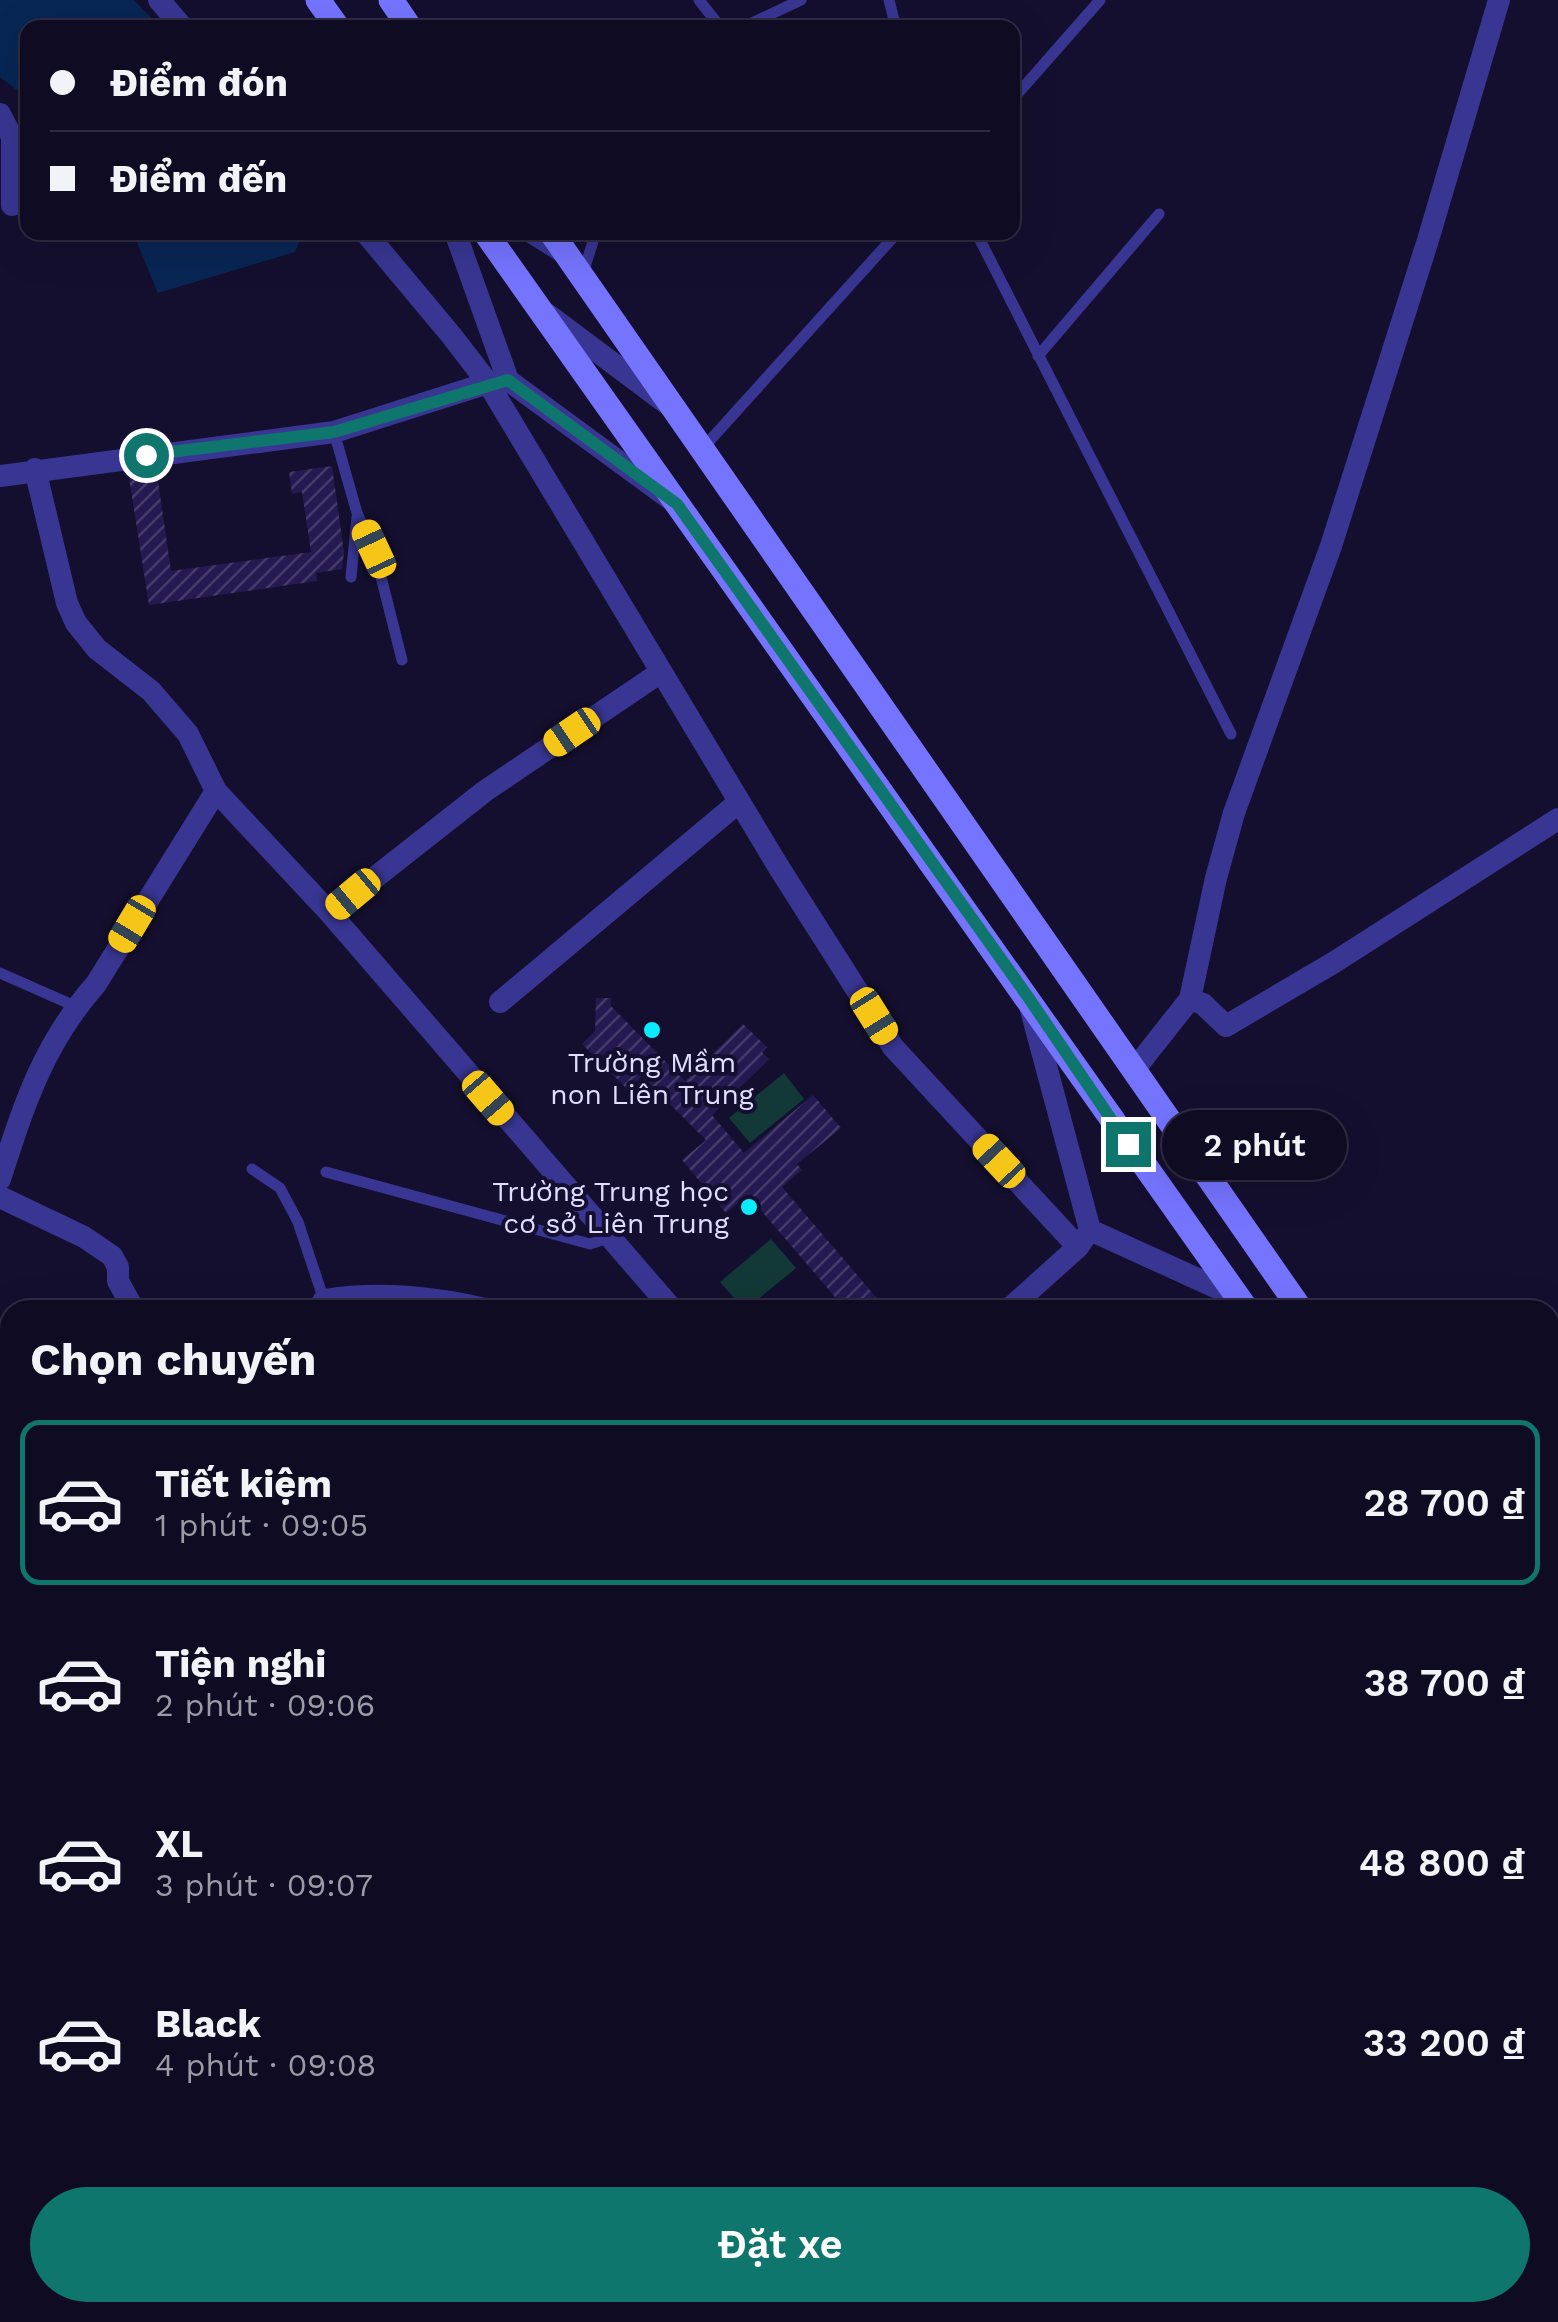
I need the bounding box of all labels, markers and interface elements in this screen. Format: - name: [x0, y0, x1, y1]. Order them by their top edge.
- text: Điểm đón: [110, 61, 288, 105]
- text: Điểm đến: [110, 157, 287, 201]
- route start: [124, 433, 169, 478]
- car: [348, 515, 400, 583]
- car: [539, 703, 605, 761]
- car: [320, 863, 386, 925]
- car: [104, 891, 160, 957]
- car: [845, 983, 903, 1049]
- marker: Trường Mầm non Liên Trung: [641, 1019, 663, 1041]
- place label: Trường Mầm non Liên Trung: [550, 1046, 754, 1111]
- car: [457, 1066, 519, 1130]
- callout: 2 phút: [1163, 1109, 1348, 1179]
- route end: [1106, 1122, 1151, 1167]
- text: 2 phút: [1203, 1126, 1306, 1164]
- car: [968, 1129, 1030, 1193]
- place label: Trường Trung học cơ sở Liên Trung: [492, 1175, 729, 1240]
- marker: Trường Trung học cơ sở Liên Trung: [738, 1196, 760, 1218]
- text: Chọn chuyến: [30, 1333, 316, 1386]
- icon: car: [35, 1458, 125, 1548]
- text: Tiết kiệm: [155, 1462, 332, 1506]
- text: 28 700 ₫: [1364, 1481, 1525, 1525]
- text: 1 phút · 09:05: [155, 1506, 368, 1544]
- icon: car: [35, 1638, 125, 1728]
- text: Tiện nghi: [155, 1642, 326, 1686]
- text: 38 700 ₫: [1364, 1661, 1525, 1705]
- text: 2 phút · 09:06: [155, 1686, 375, 1724]
- icon: car: [35, 1818, 125, 1908]
- text: XL: [155, 1822, 203, 1866]
- text: 48 800 ₫: [1359, 1841, 1525, 1885]
- text: 3 phút · 09:07: [155, 1866, 373, 1904]
- icon: car: [35, 1998, 125, 2088]
- text: Black: [155, 2002, 261, 2046]
- text: 33 200 ₫: [1363, 2021, 1525, 2065]
- text: 4 phút · 09:08: [155, 2046, 376, 2084]
- button: Đặt xe: [30, 2187, 1530, 2302]

